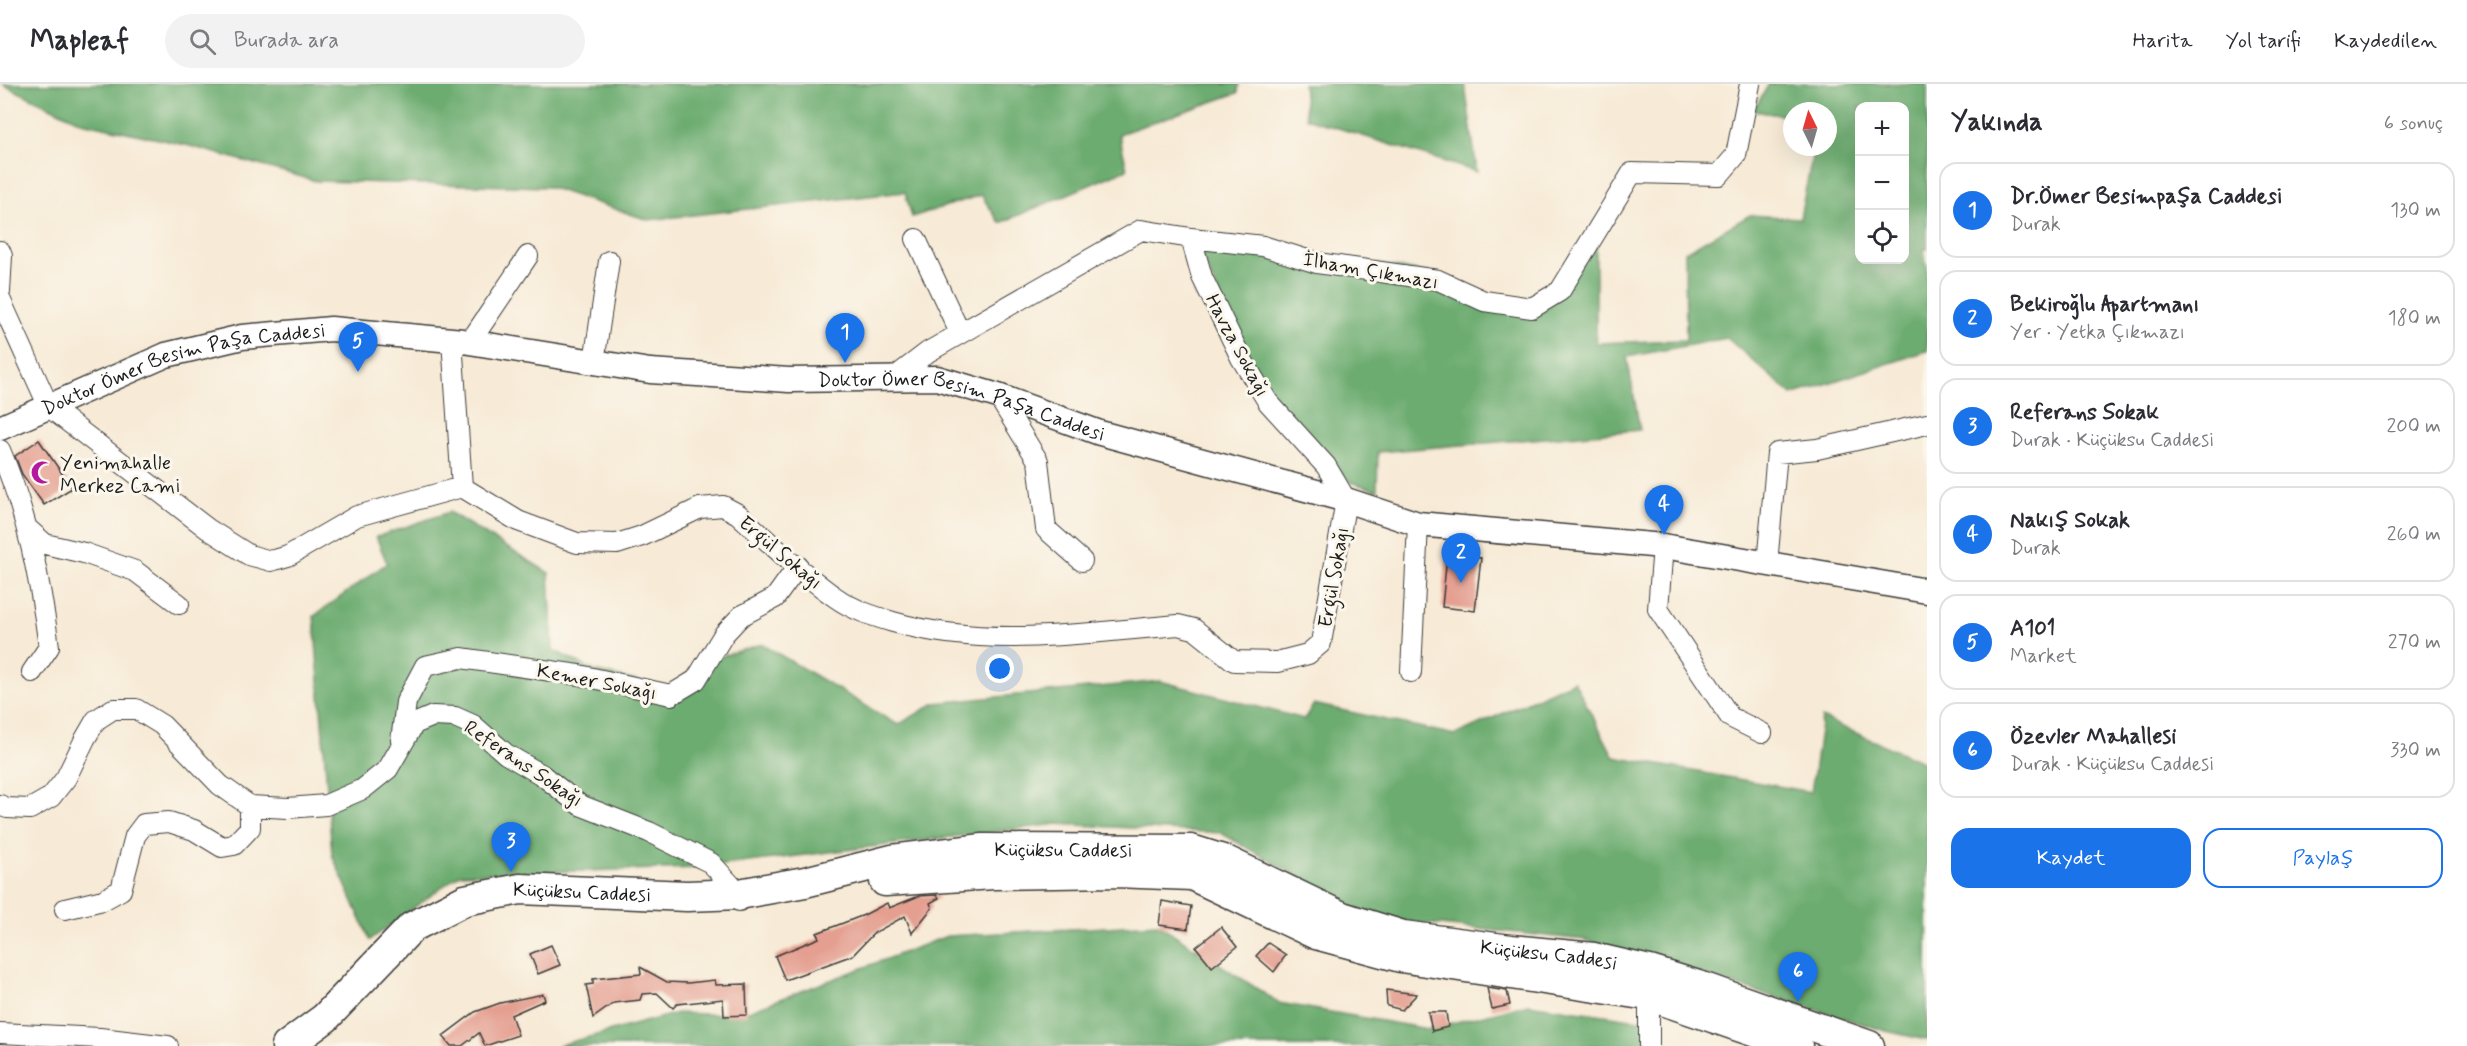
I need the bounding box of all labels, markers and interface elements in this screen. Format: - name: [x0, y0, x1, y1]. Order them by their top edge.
- search box: [165, 14, 585, 68]
- text: Mapleaf: [30, 23, 129, 60]
- icon: search: [186, 25, 219, 58]
- text: Burada ara: [234, 27, 339, 55]
- text: Harita: [2132, 27, 2193, 55]
- text: Yol tarifi: [2226, 27, 2301, 55]
- text: Kaydedilen: [2334, 27, 2437, 55]
- north arrow: [1783, 102, 1837, 156]
- map controls: [1855, 102, 1909, 264]
- button: +: [1855, 102, 1909, 156]
- text: Yakında: [1951, 106, 2043, 140]
- text: 6 sonuç: [2384, 110, 2443, 137]
- button: −: [1855, 156, 1909, 210]
- text: Dr.Ömer Besimpaşa Caddesi: [2010, 183, 2283, 211]
- text: 1: [1968, 197, 1977, 224]
- text: 130 m: [2390, 197, 2441, 224]
- button: locate: [1855, 210, 1909, 264]
- text: Durak: [2010, 211, 2061, 238]
- street label: İlham Çıkmazı: [1301, 246, 1441, 297]
- street label: Havza Sokağı: [1198, 289, 1275, 402]
- text: Bekiroğlu Apartmanı: [2010, 291, 2199, 319]
- text: 2: [1968, 305, 1977, 332]
- text: 180 m: [2388, 305, 2441, 332]
- pin: 1: [826, 314, 864, 363]
- street label: Doktor Ömer Besim Paşa Caddesi: [38, 318, 327, 423]
- text: Yer · Yetka Çıkmazı: [2010, 319, 2185, 346]
- pin: 5: [338, 322, 378, 372]
- street label: Doktor Ömer Besim Paşa Caddesi: [818, 365, 1108, 449]
- text: Referans Sokak: [2010, 399, 2159, 427]
- text: 3: [1968, 413, 1977, 440]
- text: 200 m: [2386, 413, 2441, 440]
- text: Durak · Küçüksu Caddesi: [2010, 427, 2215, 454]
- place label: Yenimahalle Merkez Cami: [60, 450, 181, 500]
- mosque icon: Yenimahalle Merkez Cami: [29, 460, 55, 486]
- pin: 4: [1644, 486, 1684, 535]
- text: Nakış Sokak: [2010, 507, 2130, 535]
- street label: Ergül Sokağı: [731, 510, 828, 598]
- text: 4: [1967, 521, 1978, 548]
- text: 260 m: [2387, 521, 2441, 548]
- street label: Ergül Sokağı: [1312, 525, 1359, 630]
- pin: 2: [1442, 534, 1480, 583]
- text: Durak: [2010, 535, 2061, 562]
- text: A101: [2010, 615, 2055, 643]
- text: 5: [1967, 629, 1979, 656]
- text: 270 m: [2388, 629, 2441, 656]
- text: Market: [2010, 643, 2077, 670]
- your location: [985, 654, 1014, 683]
- street label: Kemer Sokağı: [535, 658, 659, 707]
- street label: Referans Sokağı: [458, 714, 588, 814]
- text: Özevler Mahallesi: [2010, 723, 2176, 751]
- text: 6: [1967, 737, 1978, 764]
- text: 330 m: [2390, 737, 2441, 764]
- text: Durak · Küçüksu Caddesi: [2010, 751, 2215, 778]
- pin: 3: [492, 822, 530, 872]
- button: Kaydet: [1951, 828, 2191, 888]
- button: Paylaş: [2203, 828, 2443, 888]
- street label: Küçüksu Caddesi: [994, 837, 1133, 865]
- street label: Küçüksu Caddesi: [512, 877, 652, 909]
- street label: Küçüksu Caddesi: [1478, 934, 1620, 978]
- pin: 6: [1778, 952, 1818, 1002]

